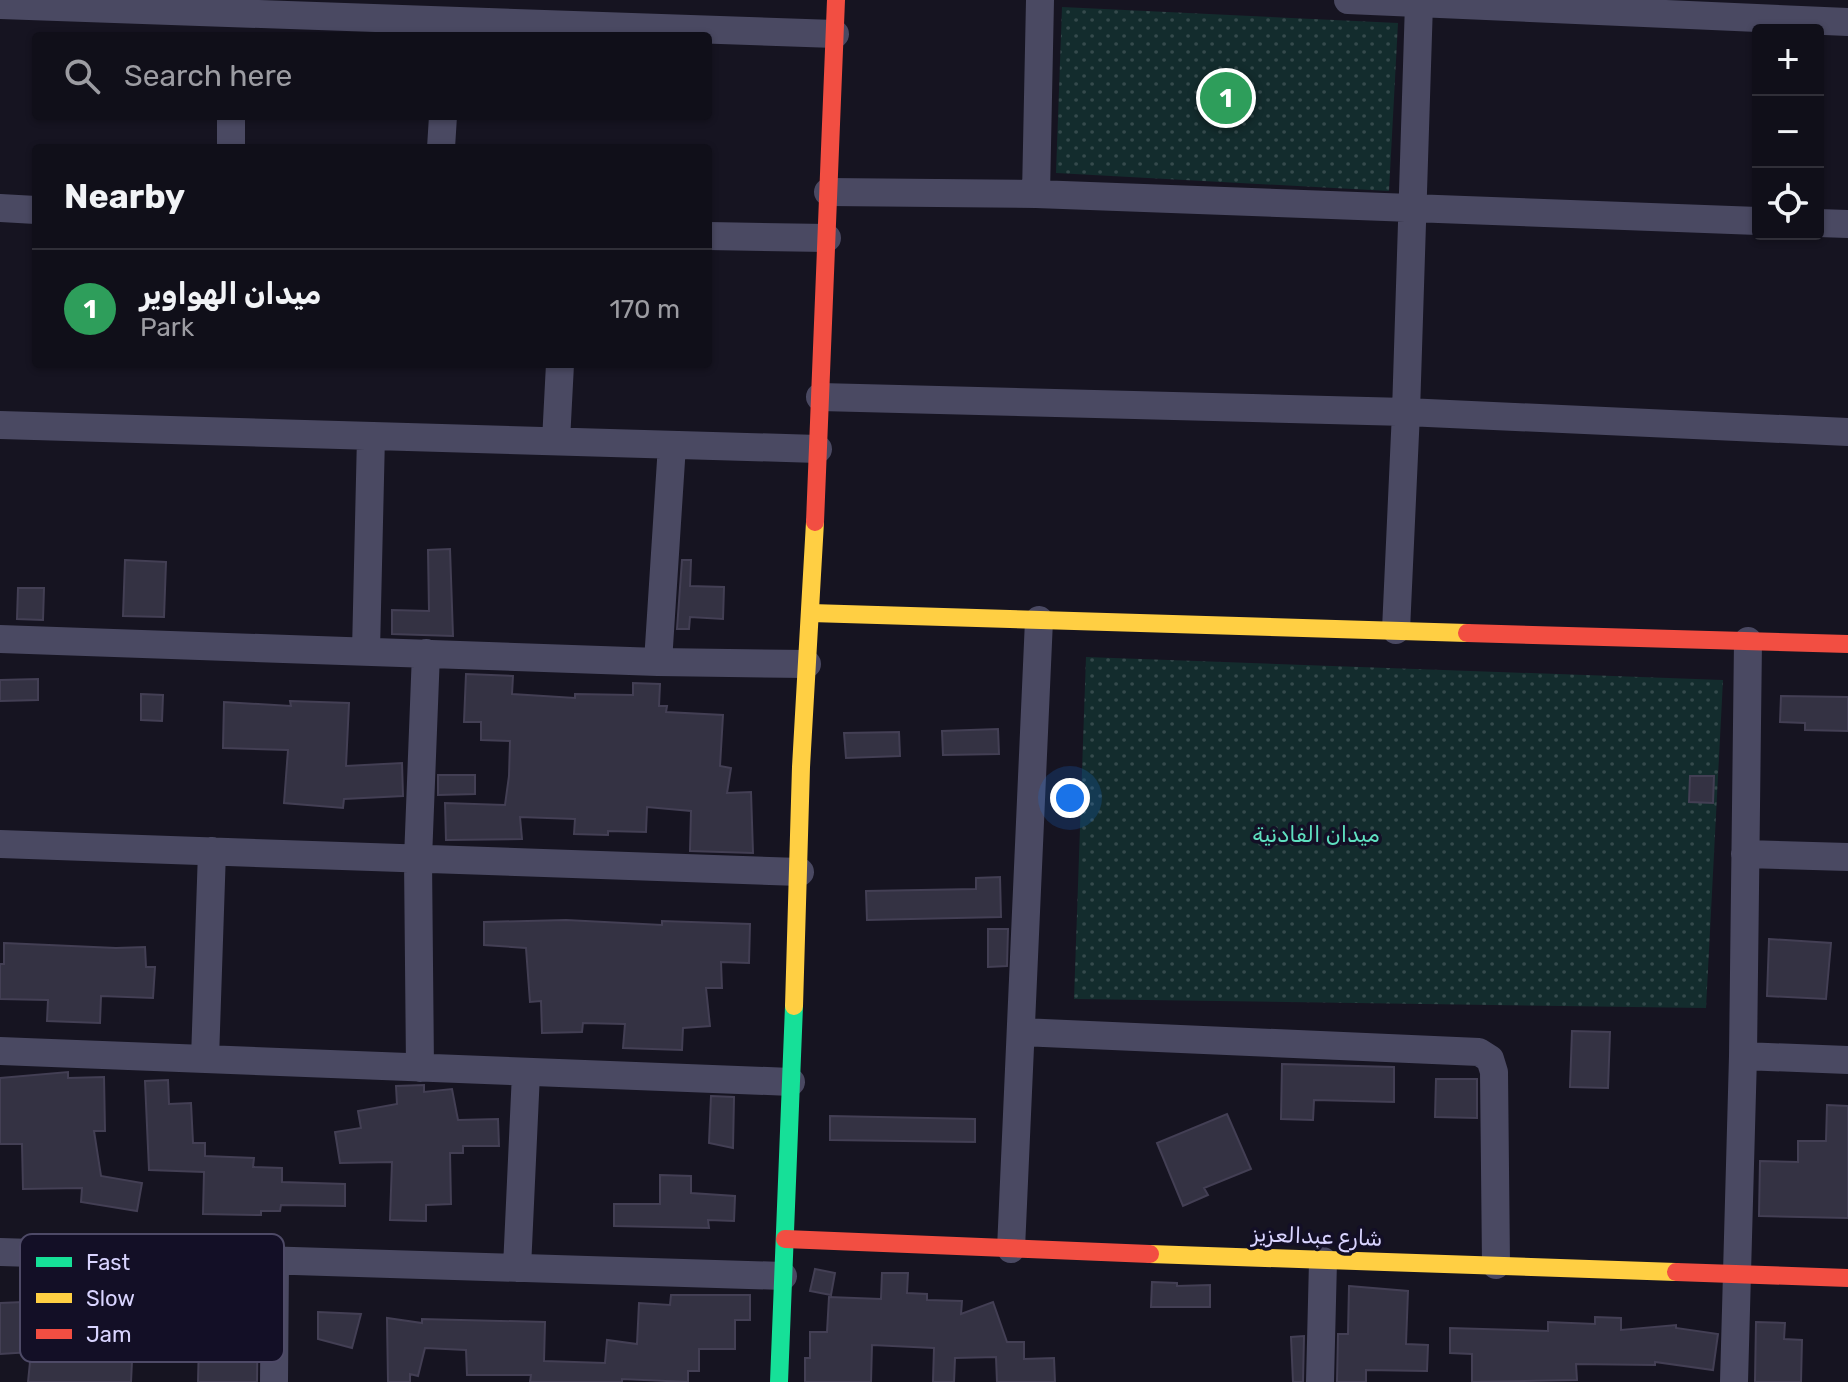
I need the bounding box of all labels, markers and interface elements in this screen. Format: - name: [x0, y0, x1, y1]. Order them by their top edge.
- map controls: [1752, 24, 1824, 240]
- button: +: [1752, 24, 1824, 96]
- search box: [32, 32, 712, 120]
- icon: search: [60, 54, 104, 98]
- text: Search here: [124, 58, 292, 94]
- pin: 1: [1200, 68, 1252, 128]
- button: −: [1752, 96, 1824, 168]
- button: locate: [1752, 168, 1824, 240]
- text: Nearby: [64, 176, 185, 217]
- text: ميدان الهواوير: [140, 276, 321, 312]
- text: 1: [84, 294, 96, 325]
- text: 170 m: [610, 294, 680, 325]
- text: Park: [140, 312, 194, 343]
- your location: [1050, 778, 1090, 818]
- park label: ميدان الفادنية: [1252, 821, 1380, 848]
- street label: شارع عبدالعزيز: [1249, 1220, 1383, 1254]
- legend: [20, 1234, 284, 1362]
- text: Fast: [86, 1249, 131, 1276]
- text: Slow: [86, 1285, 135, 1312]
- text: Jam: [86, 1321, 132, 1348]

